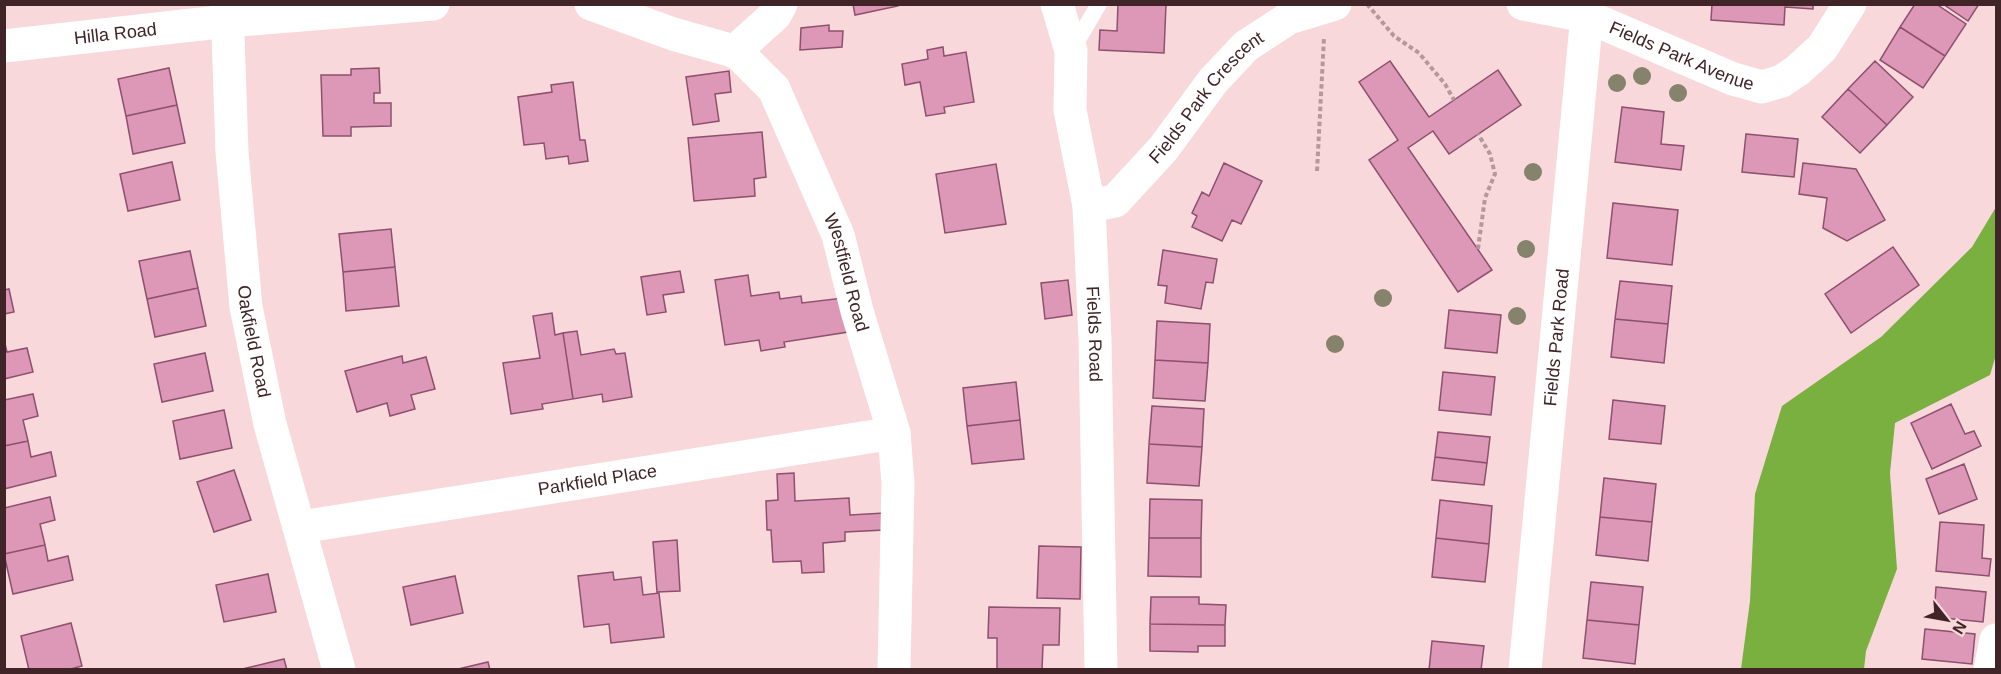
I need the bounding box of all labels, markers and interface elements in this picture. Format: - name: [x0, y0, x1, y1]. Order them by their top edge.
- street label: Fields Park Avenue: [1606, 17, 1756, 94]
- street label: Hilla Road: [73, 19, 158, 48]
- street label: Fields Park Crescent: [1145, 27, 1267, 167]
- street label: Westfield Road: [820, 210, 873, 334]
- street label: Fields Park Road: [1540, 268, 1573, 407]
- street label: Oakfield Road: [234, 284, 274, 399]
- street label: Fields Road: [1083, 286, 1106, 382]
- street label: Parkfield Place: [536, 461, 658, 499]
- north arrow: [1917, 590, 1977, 650]
- text: N: [1949, 618, 1970, 637]

